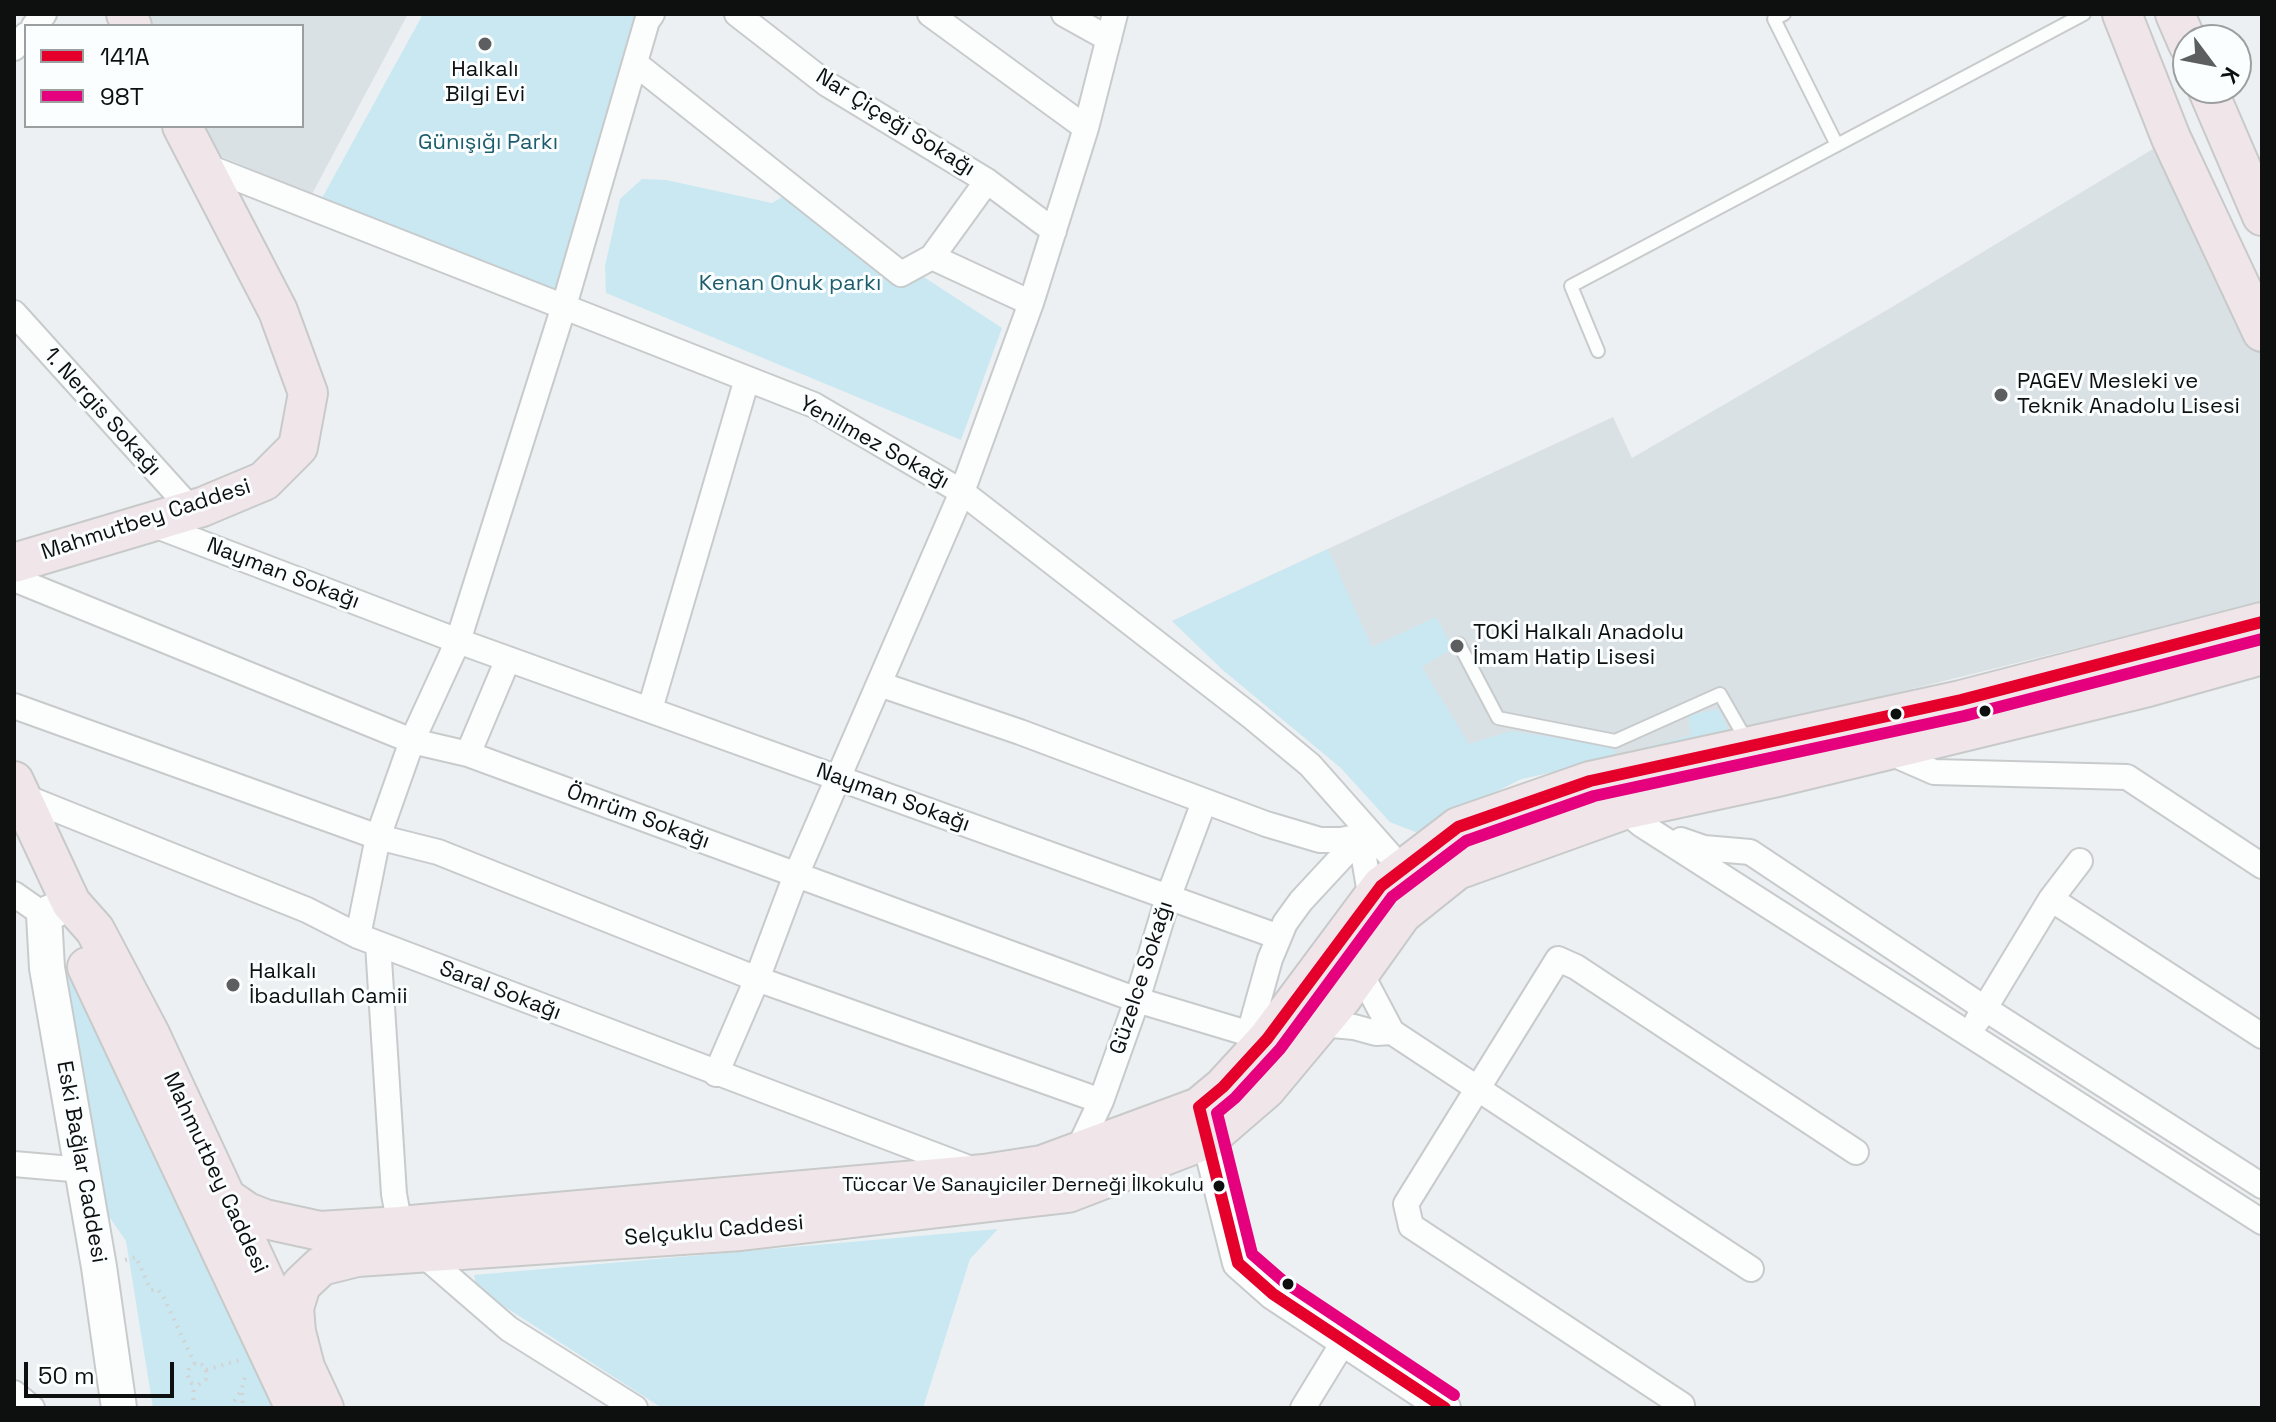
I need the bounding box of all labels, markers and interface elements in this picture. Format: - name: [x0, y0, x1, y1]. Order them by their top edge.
- legend: [24, 24, 304, 128]
- north arrow: [2172, 24, 2252, 104]
- marker: Halkalı Bilgi Evi: [476, 35, 494, 53]
- text: 141A: [100, 41, 150, 72]
- place label: Halkalı Bilgi Evi: [445, 57, 525, 108]
- text: K: [2215, 62, 2246, 89]
- street label: Nar Çiçeği Sokağı: [811, 63, 979, 183]
- text: 98T: [100, 81, 144, 112]
- park label: Günışığı Parkı: [418, 130, 558, 156]
- park label: Kenan Onuk parkı: [699, 271, 881, 297]
- street label: 1. Nergis Sokağı: [38, 343, 166, 481]
- place label: PAGEV Mesleki ve Teknik Anadolu Lisesi: [2017, 369, 2240, 420]
- marker: PAGEV Mesleki ve Teknik Anadolu Lisesi: [1992, 386, 2010, 404]
- street label: Yenilmez Sokağı: [794, 391, 954, 495]
- street label: Mahmutbey Caddesi: [38, 474, 254, 566]
- street label: Nayman Sokağı: [203, 533, 363, 615]
- place label: TOKİ Halkalı Anadolu İmam Hatip Lisesi: [1473, 620, 1684, 672]
- marker: TOKİ Halkalı Anadolu İmam Hatip Lisesi: [1448, 637, 1466, 655]
- unlabelled marker: [1977, 703, 1993, 719]
- unlabelled marker: [1888, 706, 1904, 722]
- street label: Nayman Sokağı: [813, 758, 973, 838]
- street label: Ömrüm Sokağı: [563, 779, 713, 855]
- street label: Güzelce Sokağı: [1105, 898, 1179, 1058]
- street label: Saral Sokağı: [435, 956, 565, 1026]
- place label: Halkalı İbadullah Camii: [249, 959, 408, 1010]
- marker: Halkalı İbadullah Camii: [224, 976, 242, 994]
- street label: Eski Bağlar Caddesi: [50, 1059, 112, 1265]
- street label: Mahmutbey Caddesi: [157, 1068, 273, 1278]
- place label: Tüccar Ve Sanayiciler Derneği İlkokulu: [842, 1174, 1204, 1198]
- marker: Tüccar Ve Sanayiciler Derneği İlkokulu: [1211, 1178, 1227, 1194]
- street label: Selçuklu Caddesi: [623, 1210, 805, 1252]
- unlabelled marker: [1280, 1276, 1296, 1292]
- scale bar: [28, 1346, 178, 1396]
- text: 50 m: [38, 1360, 95, 1391]

